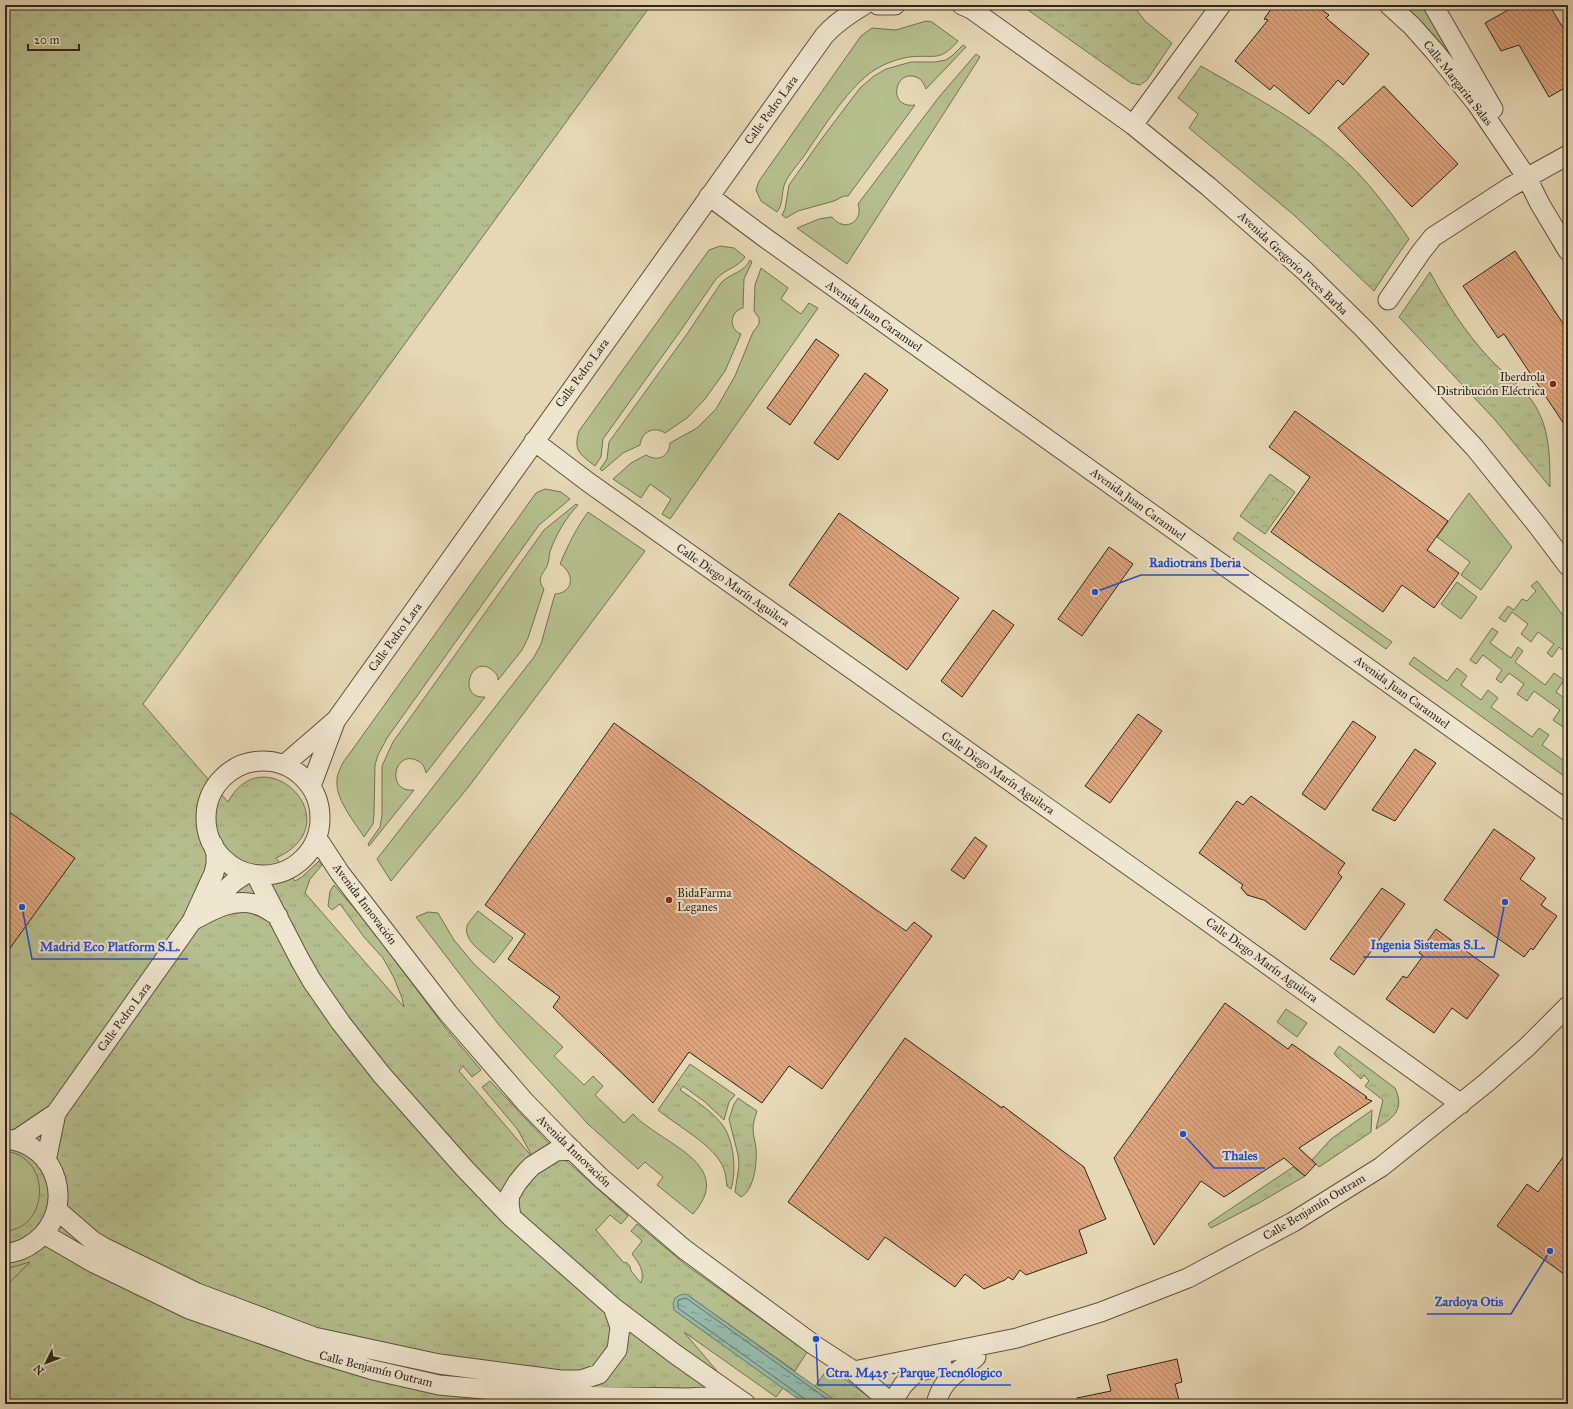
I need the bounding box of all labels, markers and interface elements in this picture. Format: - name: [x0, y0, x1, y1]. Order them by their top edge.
- scale bar: [28, 26, 79, 52]
- text: 20 m: [34, 33, 60, 47]
- street label: Calle Margarita Salas: [1420, 38, 1496, 129]
- street label: Calle Pedro Lara: [741, 72, 801, 147]
- street label: Avenida Gregorio Peces Barba: [1234, 208, 1351, 319]
- street label: Avenida Juan Caramuel: [822, 277, 925, 356]
- street label: Calle Pedro Lara: [552, 335, 612, 410]
- place label: Iberdrola Distribución Eléctrica: [1436, 370, 1546, 398]
- marker: Iberdrola Distribución Eléctrica: [1548, 379, 1558, 389]
- street label: Avenida Juan Caramuel: [1086, 464, 1189, 544]
- street label: Calle Diego Marín Aguilera: [673, 541, 793, 631]
- callout: Radiotrans Iberia: [1141, 550, 1249, 575]
- text: Radiotrans Iberia: [1149, 555, 1242, 571]
- street label: Calle Pedro Lara: [365, 599, 425, 674]
- street label: Avenida Juan Caramuel: [1350, 652, 1453, 732]
- street label: Calle Diego Marín Aguilera: [938, 729, 1058, 819]
- street label: Avenida Innovación: [329, 860, 400, 948]
- place label: BidaFarma Leganes: [677, 886, 732, 915]
- marker: BidaFarma Leganes: [664, 895, 674, 905]
- street label: Calle Diego Marín Aguilera: [1203, 915, 1321, 1007]
- callout: Ingenia Sistemas S.L.: [1363, 932, 1494, 957]
- callout: Madrid Eco Platform S.L.: [32, 934, 188, 959]
- text: Ingenia Sistemas S.L.: [1370, 937, 1486, 953]
- text: Madrid Eco Platform S.L.: [40, 939, 180, 955]
- street label: Calle Pedro Lara: [94, 979, 154, 1054]
- street label: Avenida Innovación: [533, 1111, 614, 1190]
- callout: Thales: [1214, 1143, 1265, 1168]
- text: Thales: [1221, 1148, 1258, 1164]
- street label: Calle Benjamín Outram: [1260, 1171, 1368, 1243]
- callout: Zardoya Otis: [1427, 1289, 1511, 1314]
- text: Zardoya Otis: [1435, 1294, 1504, 1310]
- north arrow: [26, 1343, 66, 1383]
- street label: Calle Benjamín Outram: [318, 1348, 434, 1390]
- callout: Ctra. M425 - Parque Tecnólogico: [818, 1360, 1011, 1385]
- text: N: [31, 1361, 47, 1377]
- text: Ctra. M425 - Parque Tecnólogico: [826, 1365, 1003, 1381]

